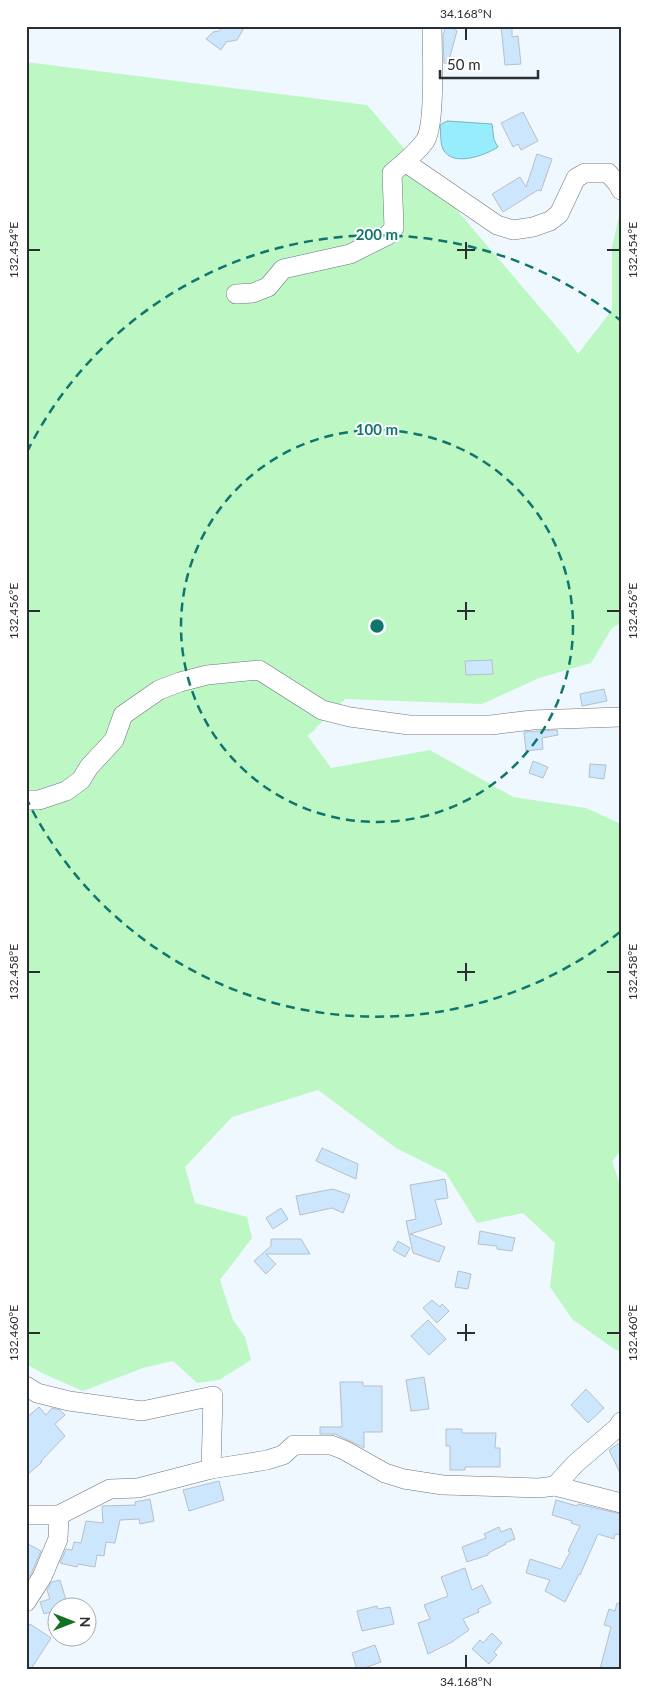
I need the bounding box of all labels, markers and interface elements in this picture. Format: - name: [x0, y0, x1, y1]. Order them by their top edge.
- text: 34.168°N: [440, 6, 492, 21]
- scale bar: [440, 48, 537, 80]
- text: 50 m: [447, 55, 481, 73]
- text: 132.454°E: [6, 222, 21, 278]
- text: 132.454°E: [625, 222, 640, 278]
- text: 200 m: [356, 225, 398, 243]
- text: 100 m: [356, 420, 398, 438]
- text: 132.456°E: [6, 583, 21, 639]
- text: 132.456°E: [625, 583, 640, 639]
- centre of rings: [368, 617, 386, 635]
- text: 132.458°E: [6, 944, 21, 1000]
- text: 132.458°E: [625, 944, 640, 1000]
- text: 132.460°E: [6, 1305, 21, 1361]
- text: 132.460°E: [625, 1305, 640, 1361]
- north arrow: [48, 1598, 98, 1648]
- text: N: [77, 1617, 94, 1627]
- text: 34.168°N: [440, 1674, 492, 1689]

